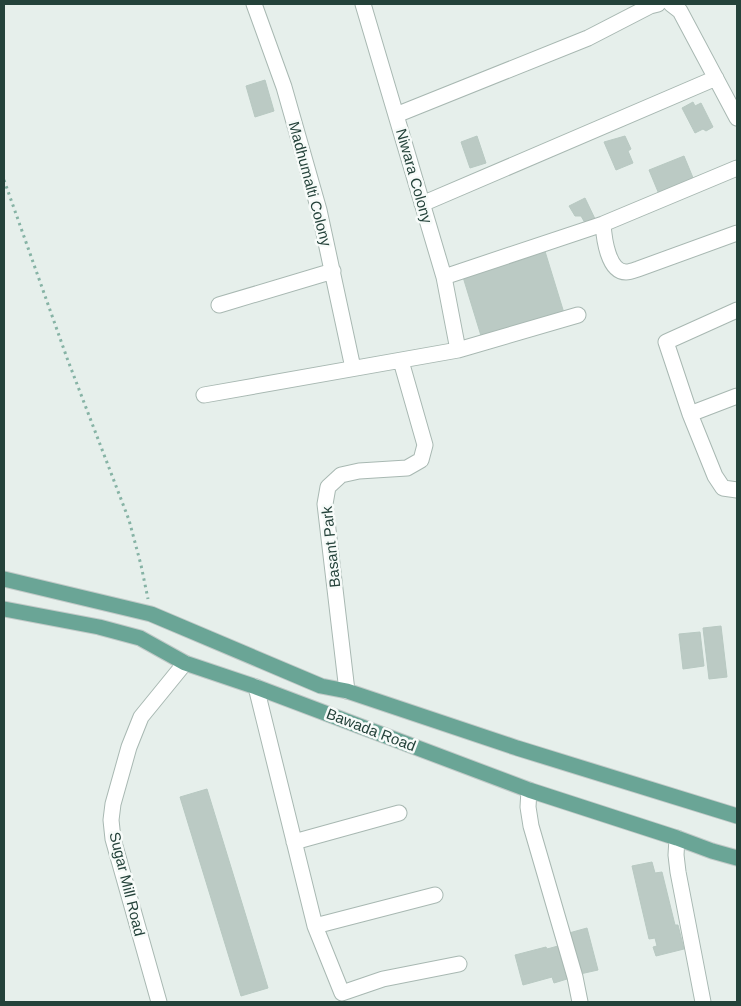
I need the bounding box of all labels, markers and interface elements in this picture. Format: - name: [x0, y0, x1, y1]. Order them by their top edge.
- street label: Madhumalti Colony: [286, 120, 335, 249]
- street label: Niwara Colony: [393, 127, 436, 226]
- street label: Basant Park: [318, 505, 343, 589]
- street label: Bawada Road: [324, 705, 418, 754]
- street label: Sugar Mill Road: [106, 830, 149, 938]

